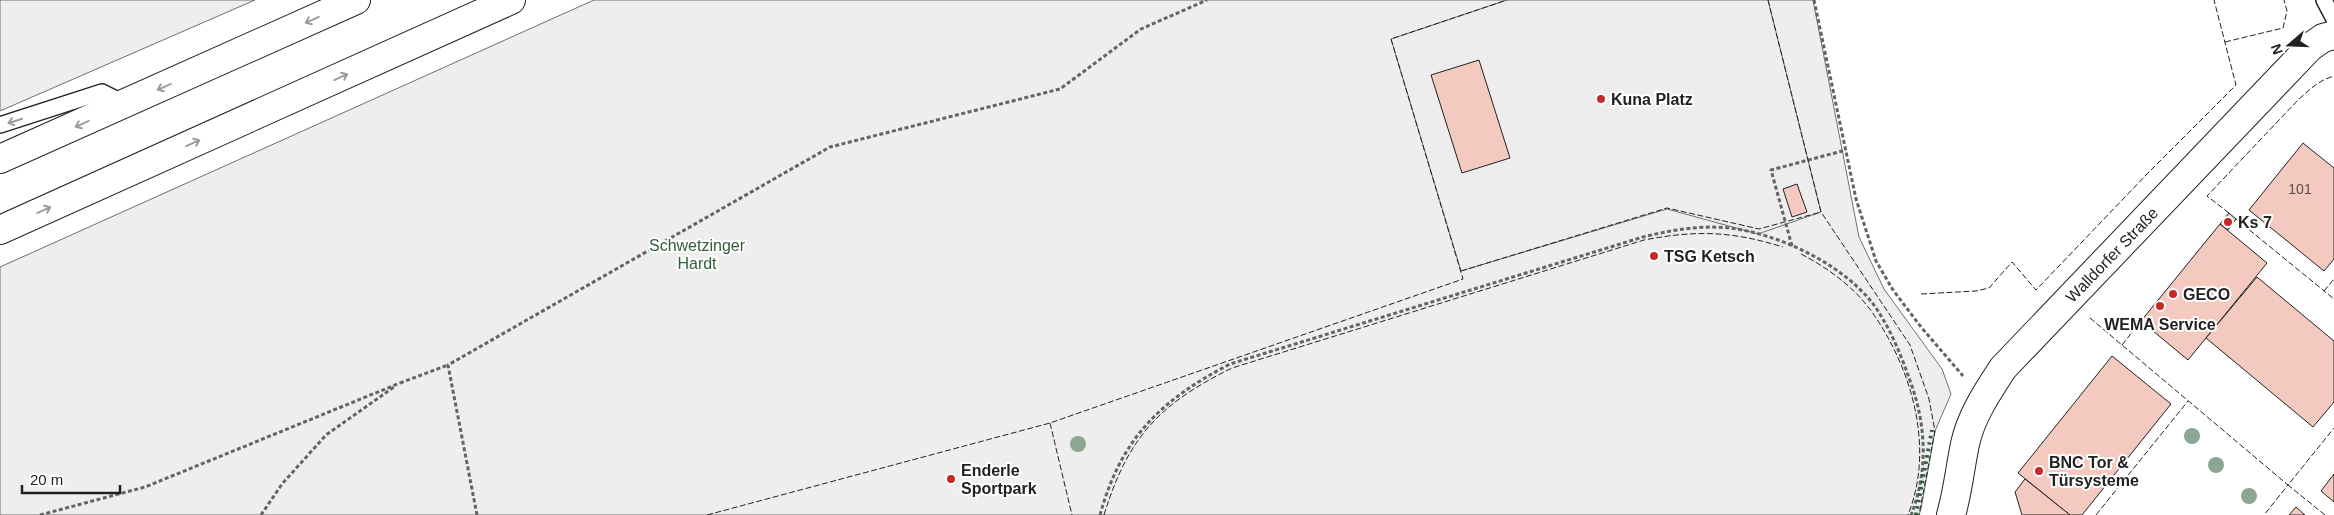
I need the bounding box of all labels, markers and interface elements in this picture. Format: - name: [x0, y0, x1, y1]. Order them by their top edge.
- one-way arrow: [304, 16, 319, 26]
- north arrow: [2264, 20, 2314, 70]
- text: N: [2267, 42, 2286, 57]
- one-way arrow: [333, 71, 348, 81]
- one-way arrow: [157, 83, 172, 93]
- place label: Kuna Platz: [1611, 91, 1693, 108]
- marker: Kuna Platz: [1595, 93, 1607, 105]
- one-way arrow: [7, 116, 23, 126]
- one-way arrow: [75, 119, 90, 129]
- one-way arrow: [185, 138, 200, 148]
- house number: 101: [2288, 181, 2312, 197]
- one-way arrow: [36, 204, 51, 214]
- street label: Walldorfer Straße: [2063, 204, 2162, 306]
- place label: Ks 7: [2238, 214, 2272, 231]
- marker: Ks 7: [2222, 216, 2234, 228]
- park label: Schwetzinger Hardt: [649, 237, 746, 272]
- place label: TSG Ketsch: [1664, 248, 1755, 265]
- marker: TSG Ketsch: [1648, 250, 1660, 262]
- place label: GECO: [2183, 286, 2230, 303]
- marker: GECO: [2167, 288, 2179, 300]
- marker: WEMA Service: [2154, 300, 2166, 312]
- place label: WEMA Service: [2104, 316, 2216, 333]
- place label: BNC Tor & Türsysteme: [2049, 454, 2139, 489]
- scale bar: [22, 462, 120, 494]
- place label: Enderle Sportpark: [961, 462, 1037, 497]
- marker: BNC Tor & Türsysteme: [2033, 465, 2045, 477]
- text: 20 m: [30, 471, 63, 488]
- marker: Enderle Sportpark: [945, 473, 957, 485]

